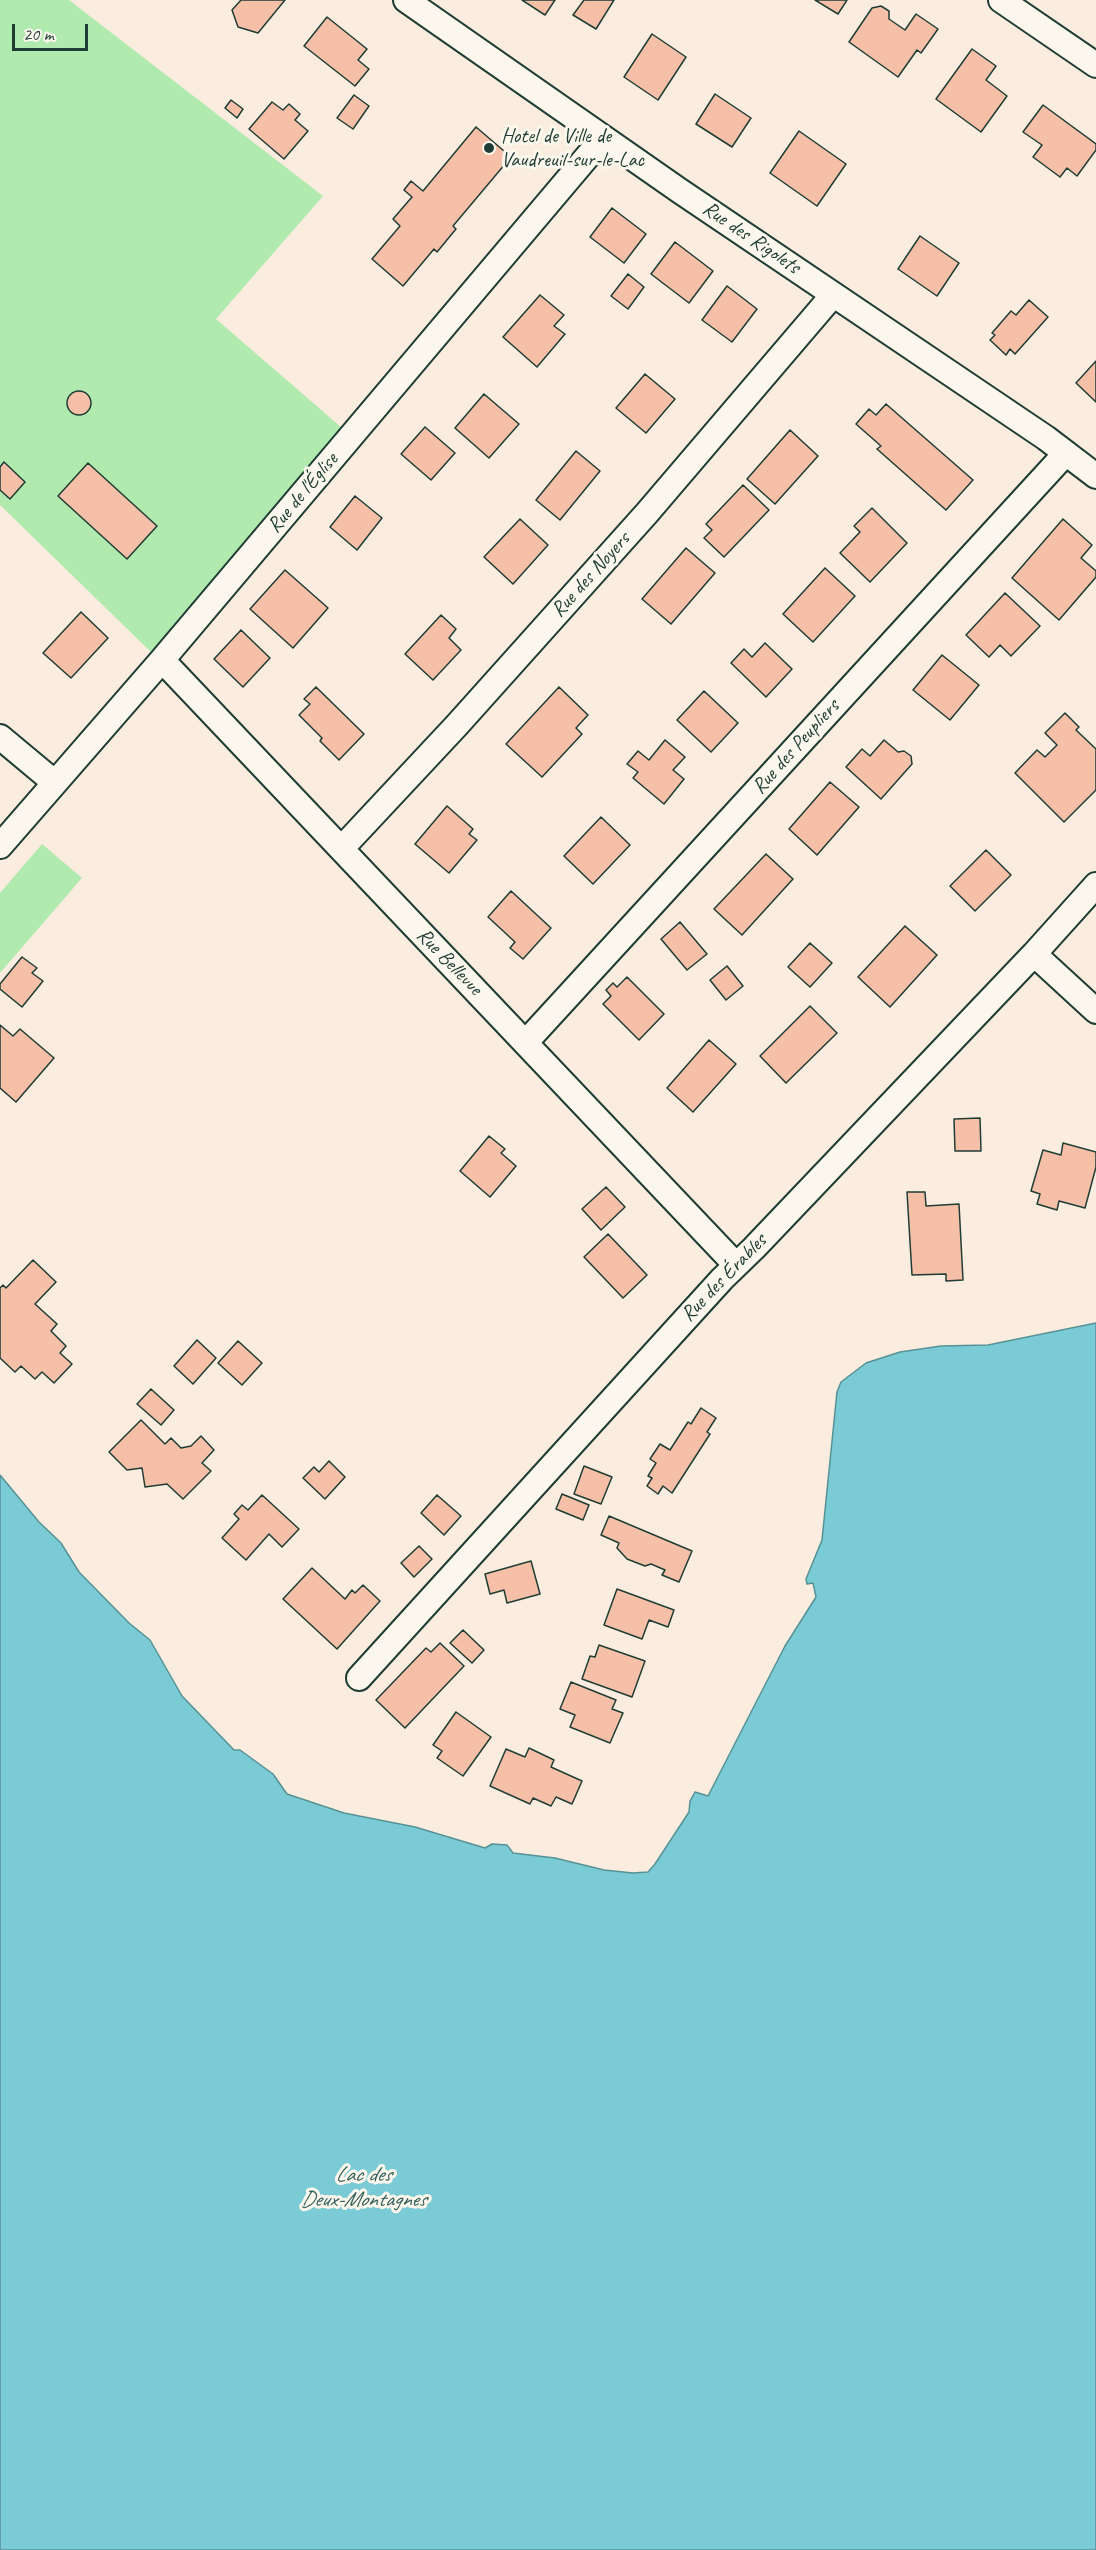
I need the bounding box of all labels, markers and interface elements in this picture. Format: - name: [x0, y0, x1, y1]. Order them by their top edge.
- scale bar: [15, 12, 92, 50]
- text: 20 m: [23, 23, 54, 45]
- place label: Hotel de Ville de Vaudreuil-sur-le-Lac: [501, 123, 644, 173]
- marker: Hotel de Ville de Vaudreuil-sur-le-Lac: [482, 141, 496, 155]
- street label: Rue des Rigolets: [697, 196, 805, 280]
- street label: Rue de l'Église: [262, 448, 344, 538]
- street label: Rue des Noyers: [546, 527, 636, 623]
- street label: Rue des Peupliers: [747, 695, 845, 799]
- street label: Rue Bellevue: [411, 923, 487, 1001]
- street label: Rue des Érables: [676, 1229, 772, 1327]
- water label: Lac des Deux-Montagnes: [301, 2162, 425, 2214]

